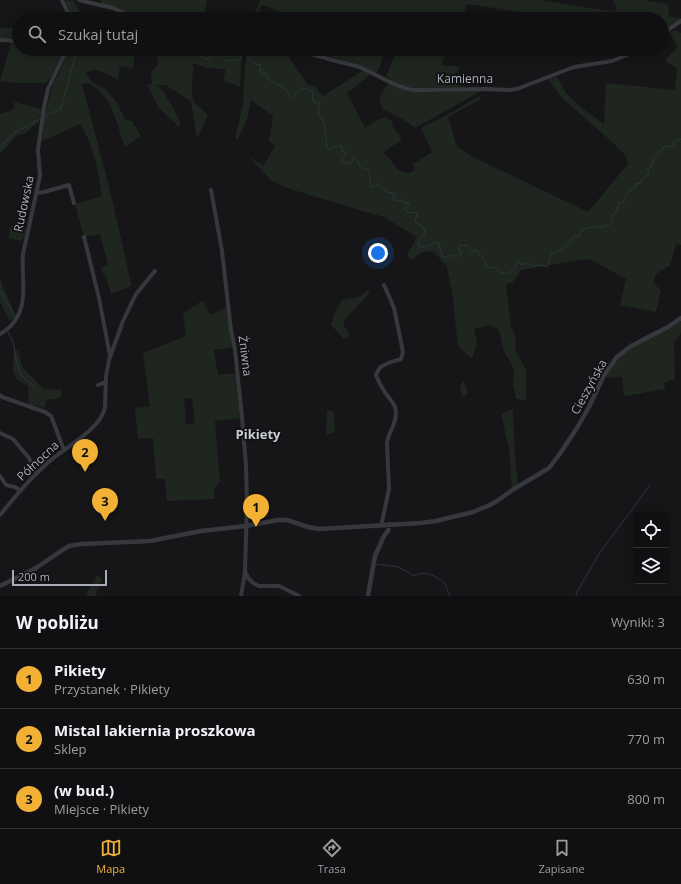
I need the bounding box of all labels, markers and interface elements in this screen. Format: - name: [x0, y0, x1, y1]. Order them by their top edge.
- search box: [12, 12, 669, 56]
- icon: search: [26, 23, 48, 45]
- text: Szukaj tutaj: [58, 24, 138, 44]
- street label: Kamienna: [437, 70, 493, 87]
- street label: Rudowska: [9, 174, 38, 234]
- your location: [368, 243, 388, 263]
- street label: Żniwna: [235, 335, 256, 377]
- street label: Cieszyńska: [566, 356, 611, 417]
- district label: Pikiety: [236, 425, 281, 443]
- street label: Północna: [13, 437, 62, 485]
- pin: 2: [72, 439, 98, 472]
- pin: 3: [92, 488, 118, 521]
- pin: 1: [243, 494, 269, 527]
- map controls: [633, 512, 669, 584]
- button: locate: [633, 512, 669, 548]
- button: layers: [633, 548, 669, 584]
- scale bar: [12, 568, 107, 587]
- text: 200 m: [18, 569, 50, 584]
- text: W pobliżu: [16, 611, 99, 634]
- text: Wyniki: 3: [611, 613, 665, 631]
- text: Pikiety: [54, 660, 106, 680]
- text: 1: [25, 670, 33, 688]
- text: 630 m: [627, 670, 665, 688]
- text: Przystanek · Pikiety: [54, 680, 170, 698]
- text: Mistal lakiernia proszkowa: [54, 720, 256, 740]
- text: 2: [25, 730, 33, 748]
- text: 770 m: [627, 730, 665, 748]
- text: Sklep: [54, 740, 87, 758]
- text: (w bud.): [54, 780, 114, 800]
- text: 3: [25, 790, 33, 808]
- text: 800 m: [627, 790, 665, 808]
- text: Miejsce · Pikiety: [54, 800, 149, 818]
- tab: Mapa: [96, 837, 125, 876]
- tab: Trasa: [318, 837, 346, 876]
- tab: Zapisane: [538, 837, 585, 876]

